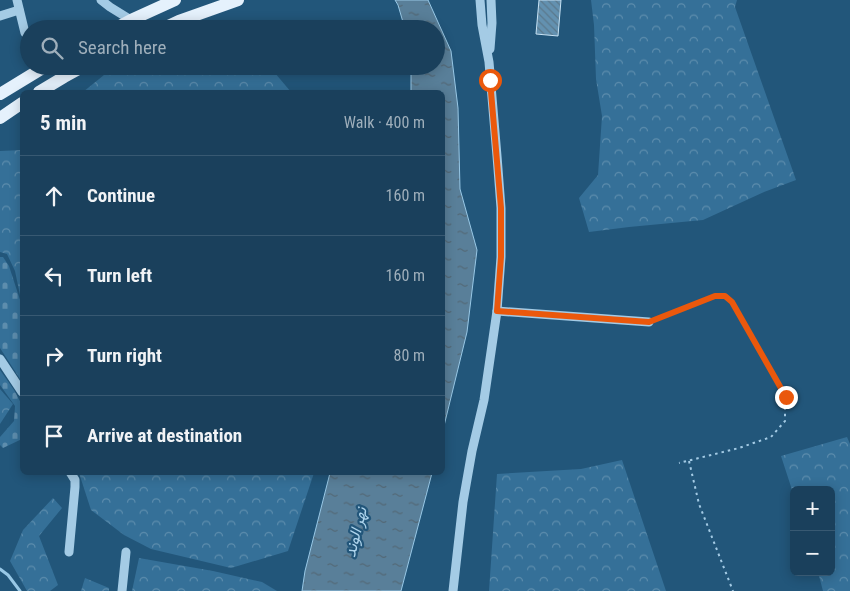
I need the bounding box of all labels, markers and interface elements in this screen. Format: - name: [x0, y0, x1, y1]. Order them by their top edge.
- search box: [20, 20, 445, 75]
- icon: search: [38, 34, 66, 62]
- text: Search here: [78, 36, 166, 59]
- route start: [479, 69, 502, 92]
- text: 5 min: [40, 111, 87, 135]
- text: Walk · 400 m: [344, 113, 425, 132]
- icon: ahead: [40, 182, 68, 210]
- text: Continue: [87, 184, 155, 207]
- text: 160 m: [386, 186, 425, 205]
- icon: left: [40, 262, 68, 290]
- text: Turn left: [87, 264, 152, 287]
- text: 160 m: [386, 266, 425, 285]
- icon: right: [40, 342, 68, 370]
- text: Turn right: [87, 344, 162, 367]
- text: 80 m: [393, 346, 425, 365]
- route end: [775, 386, 798, 409]
- icon: arrive: [40, 422, 68, 450]
- text: Arrive at destination: [87, 424, 242, 447]
- map controls: [790, 486, 835, 576]
- button: +: [790, 486, 835, 531]
- water label: نهر الوند: [340, 504, 372, 559]
- button: −: [790, 531, 835, 576]

